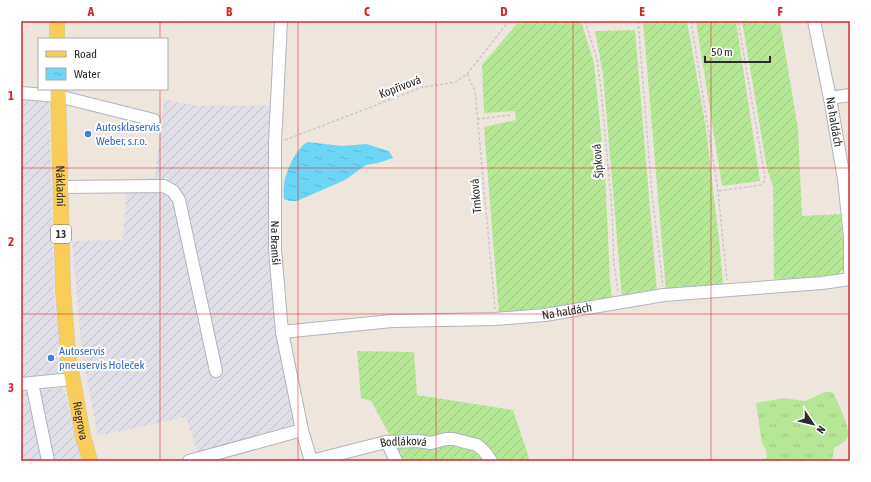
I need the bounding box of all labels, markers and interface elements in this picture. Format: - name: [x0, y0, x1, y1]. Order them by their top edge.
- text: A: [87, 4, 95, 19]
- text: B: [226, 4, 233, 19]
- text: C: [364, 4, 370, 19]
- text: D: [500, 4, 508, 19]
- text: E: [639, 4, 645, 19]
- text: F: [777, 4, 783, 19]
- legend: [38, 38, 168, 90]
- scale bar: [705, 38, 770, 64]
- text: 50 m: [711, 45, 733, 59]
- text: Road: [74, 47, 97, 61]
- text: Water: [74, 67, 101, 81]
- street label: Kopřivová: [377, 73, 423, 101]
- text: 1: [8, 88, 14, 103]
- street label: Na haldách: [823, 96, 845, 148]
- place label: Autosklaservis Weber, s.r.o.: [96, 120, 160, 148]
- marker: Autosklaservis Weber, s.r.o.: [83, 129, 93, 139]
- street label: Šípková: [590, 143, 606, 179]
- street label: Nákladní: [53, 165, 68, 207]
- street label: Trnková: [468, 178, 484, 214]
- street label: Na Bramši: [268, 221, 283, 266]
- road number: 13: [51, 225, 71, 243]
- text: 2: [8, 234, 14, 249]
- street label: Na haldách: [541, 300, 593, 322]
- place label: Autoservis pneuservis Holeček: [59, 344, 146, 372]
- marker: Autoservis pneuservis Holeček: [46, 353, 56, 363]
- text: 3: [8, 380, 14, 395]
- street label: Riegrova: [70, 400, 91, 442]
- north arrow: [793, 404, 833, 444]
- text: N: [814, 424, 828, 436]
- street label: Bodláková: [379, 434, 428, 450]

